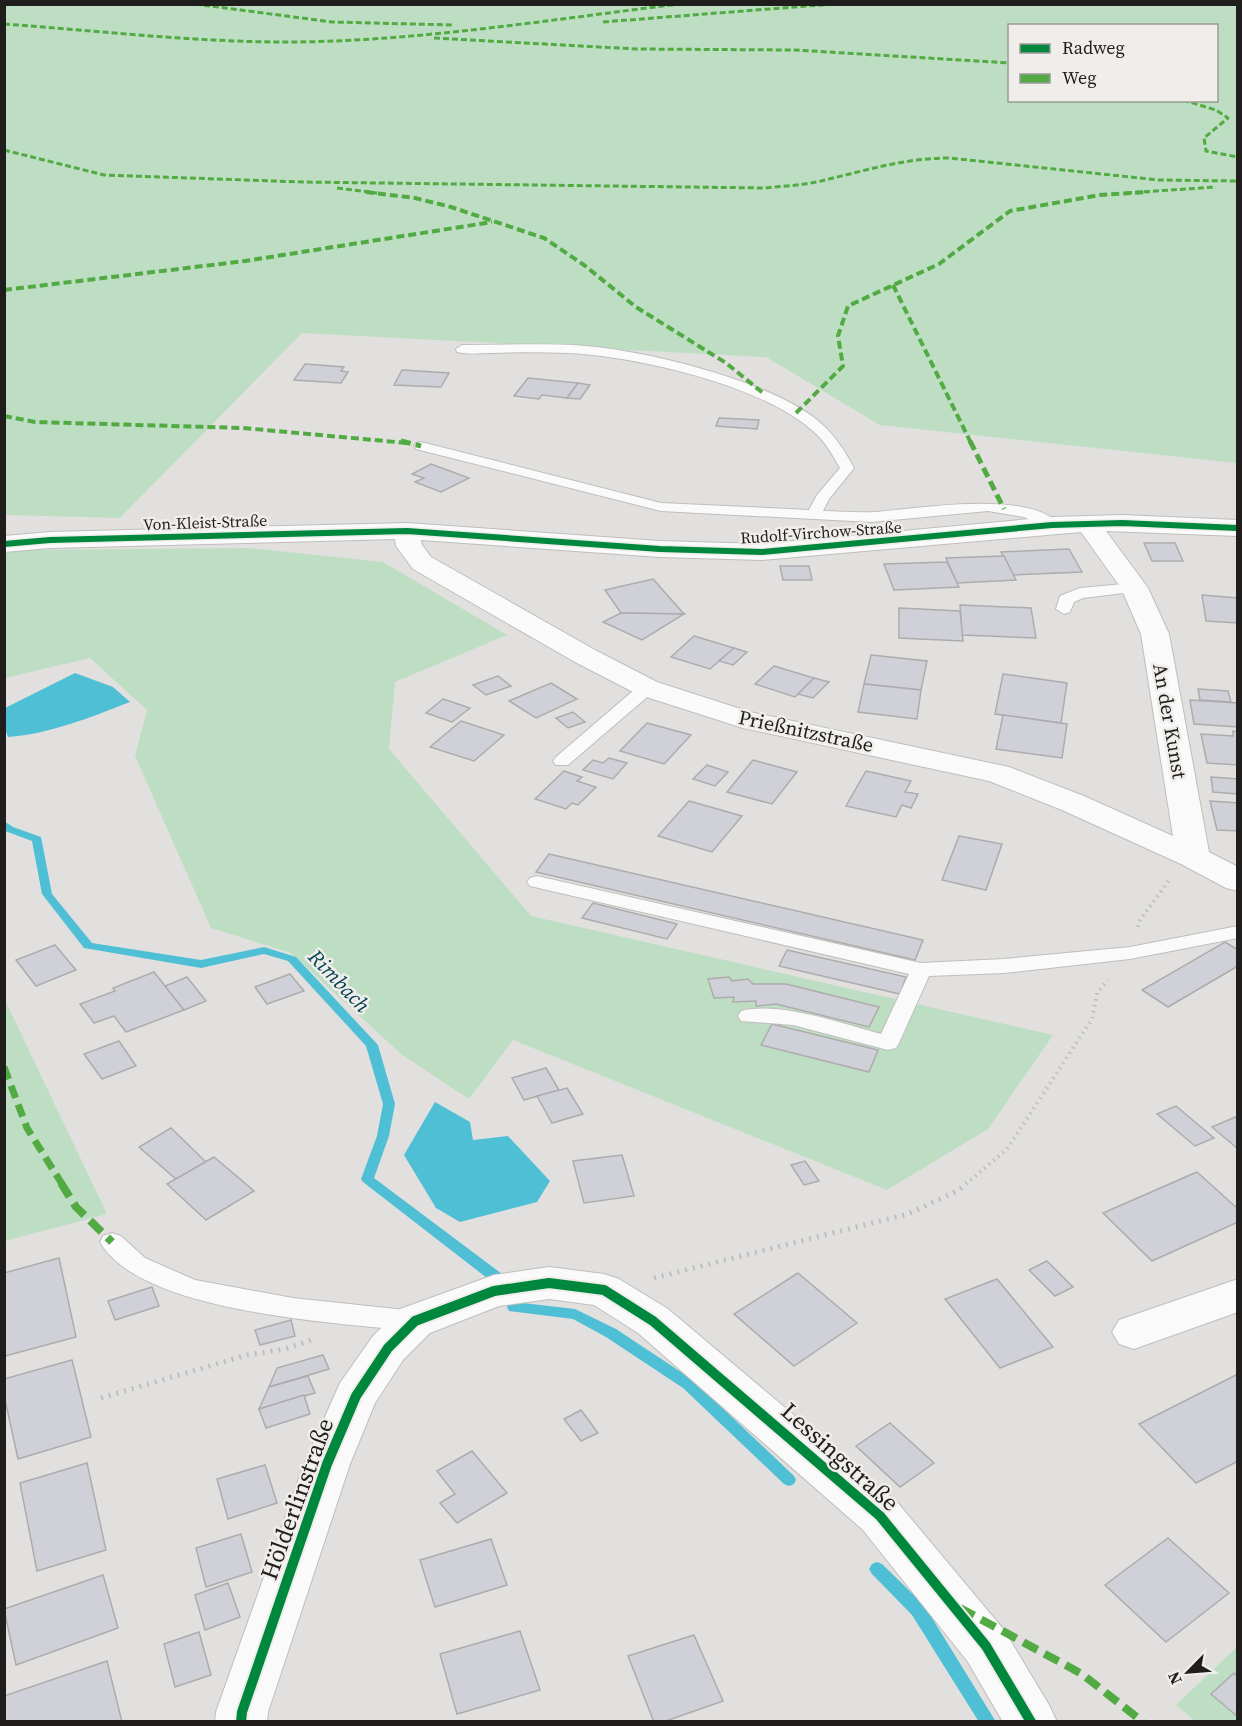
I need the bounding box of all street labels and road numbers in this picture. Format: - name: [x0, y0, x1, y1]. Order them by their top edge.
- street label: Von-Kleist-Straße: [143, 509, 267, 535]
- street label: Rudolf-Virchow-Straße: [740, 515, 902, 549]
- street label: An der Kunst: [1146, 661, 1194, 781]
- street label: Prießnitzstraße: [736, 703, 876, 759]
- street label: Lessingstraße: [774, 1395, 906, 1519]
- street label: Hölderlinstraße: [252, 1413, 341, 1584]

